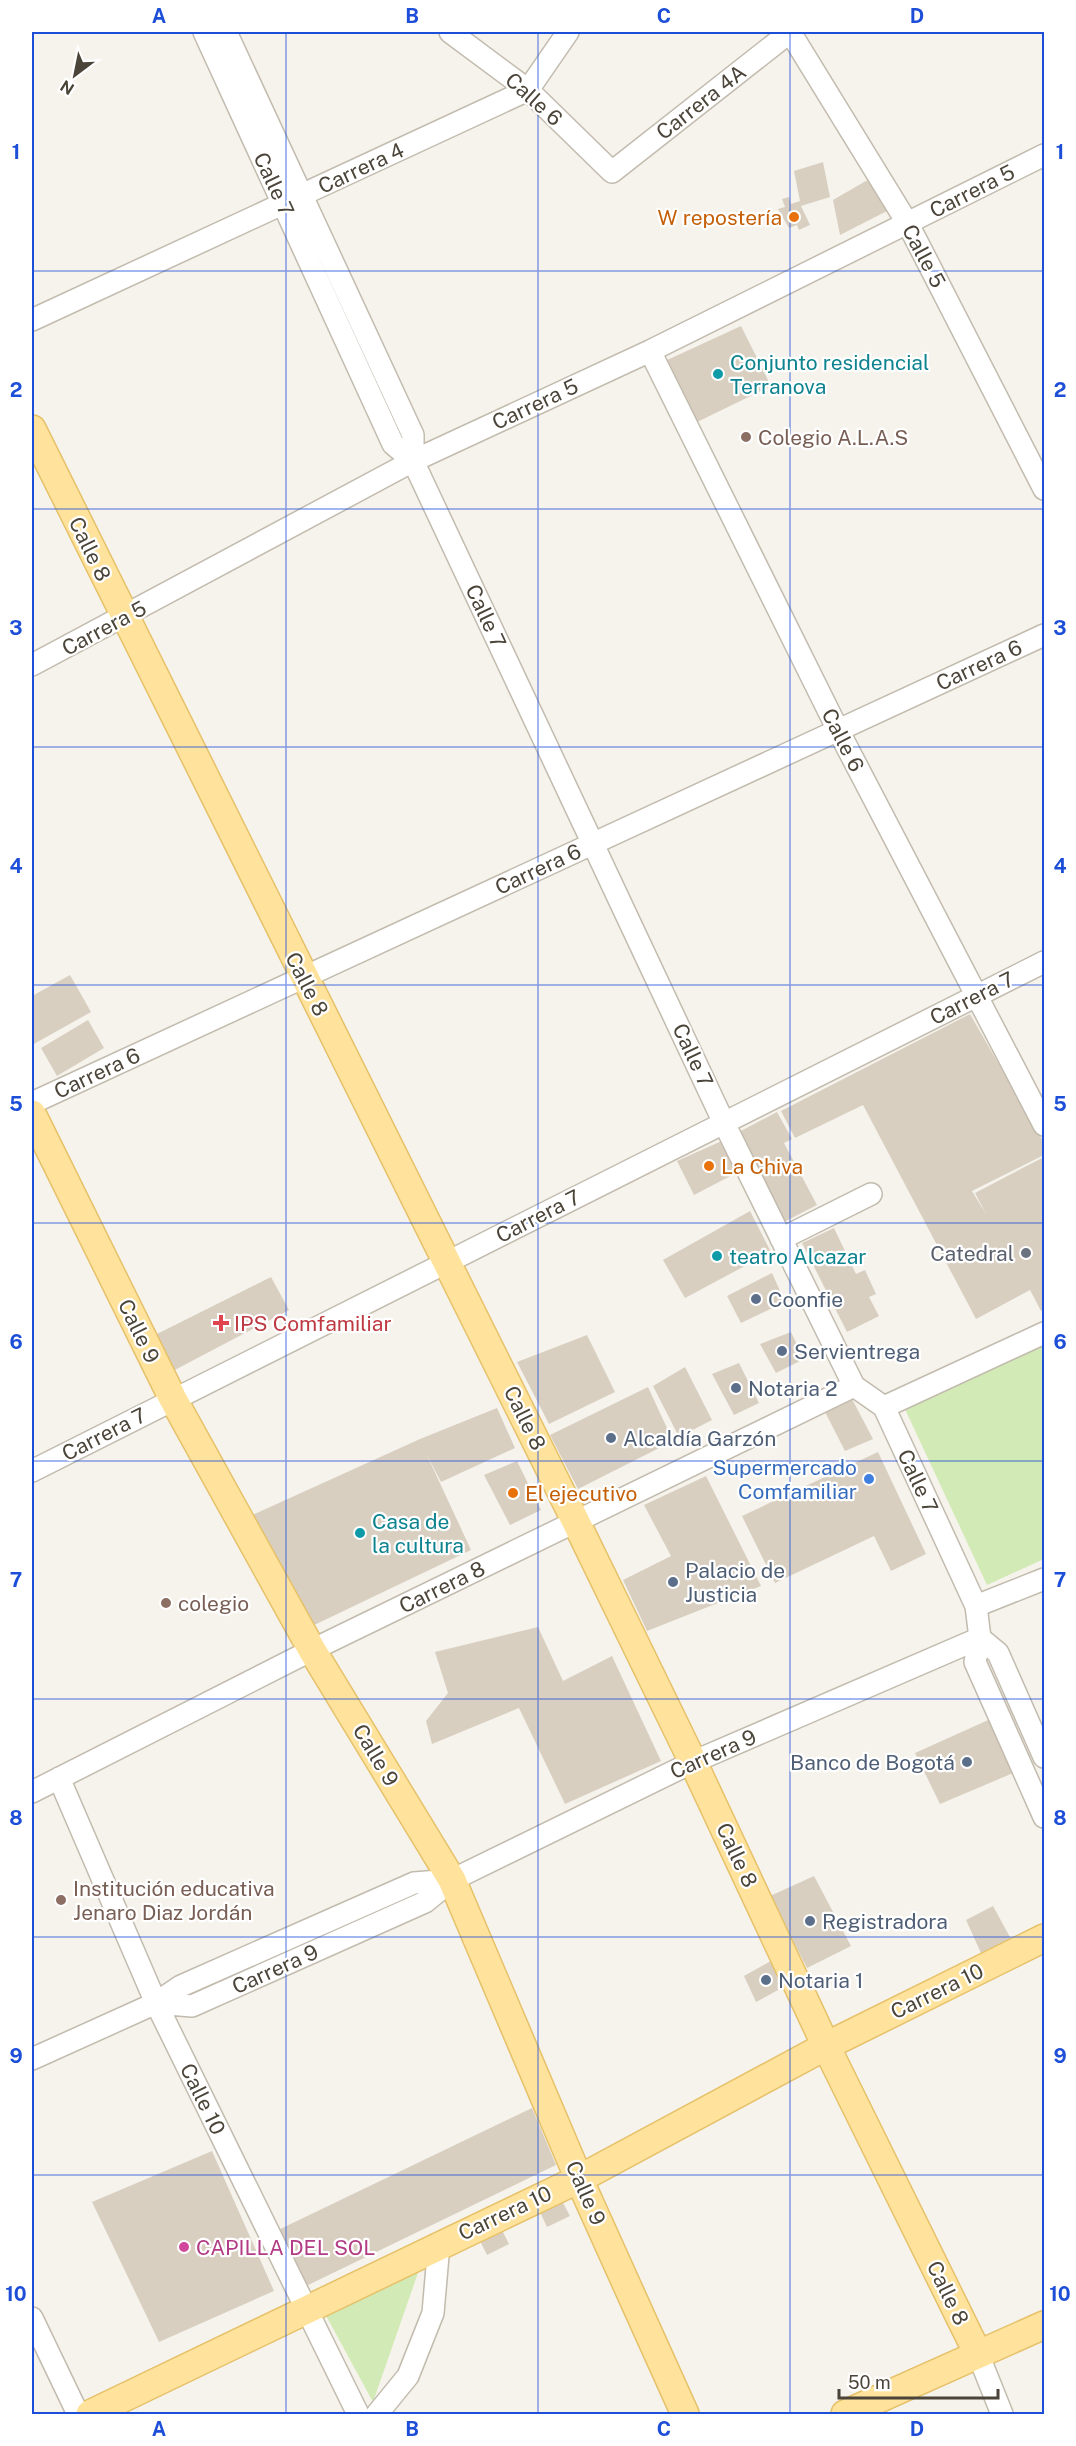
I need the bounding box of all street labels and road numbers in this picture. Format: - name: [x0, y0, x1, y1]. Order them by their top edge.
- street label: Carrera 4A: [651, 59, 751, 145]
- street label: Calle 6: [500, 67, 568, 131]
- street label: Carrera 4: [314, 137, 408, 199]
- street label: Calle 7: [248, 148, 300, 220]
- street label: Carrera 5: [925, 159, 1019, 223]
- street label: Calle 5: [897, 220, 951, 292]
- street label: Carrera 5: [488, 373, 582, 435]
- street label: Calle 8: [64, 513, 116, 585]
- street label: Calle 7: [460, 580, 512, 652]
- street label: Carrera 5: [57, 595, 151, 661]
- street label: Carrera 6: [932, 634, 1026, 696]
- street label: Calle 6: [816, 704, 870, 776]
- street label: Carrera 6: [491, 838, 585, 900]
- street label: Calle 8: [280, 948, 334, 1020]
- street label: Carrera 7: [926, 966, 1018, 1030]
- street label: Calle 7: [667, 1019, 719, 1091]
- street label: Carrera 6: [50, 1042, 144, 1104]
- street label: Carrera 7: [492, 1184, 584, 1248]
- street label: Calle 9: [113, 1295, 165, 1367]
- street label: Calle 8: [499, 1382, 551, 1454]
- street label: Carrera 7: [58, 1402, 150, 1466]
- street label: Calle 7: [892, 1445, 944, 1517]
- street label: Carrera 8: [395, 1556, 489, 1618]
- street label: Calle 9: [348, 1720, 404, 1790]
- street label: Carrera 9: [666, 1724, 760, 1784]
- street label: Calle 8: [711, 1819, 763, 1891]
- street label: Carrera 9: [228, 1939, 322, 1999]
- street label: Carrera 10: [887, 1958, 987, 2024]
- street label: Calle 10: [175, 2059, 231, 2139]
- street label: Calle 9: [561, 2157, 611, 2229]
- street label: Carrera 10: [454, 2181, 556, 2245]
- street label: Calle 8: [922, 2257, 974, 2329]

